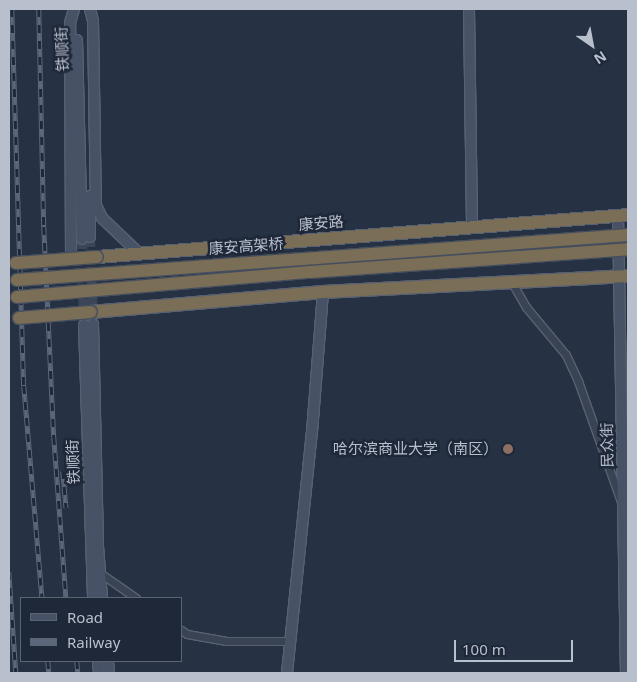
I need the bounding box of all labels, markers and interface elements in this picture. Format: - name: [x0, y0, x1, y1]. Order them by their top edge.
- north arrow: [567, 20, 617, 70]
- street label: 铁顺街: [52, 26, 72, 72]
- text: N: [590, 47, 610, 69]
- street label: 康安路: [298, 212, 344, 234]
- street label: 康安高架桥: [208, 234, 284, 258]
- street label: 民众街: [598, 422, 616, 468]
- street label: 铁顺街: [63, 439, 83, 485]
- place label: 哈尔滨商业大学（南区）: [333, 440, 498, 458]
- marker: 哈尔滨商业大学（南区）: [502, 443, 514, 455]
- legend: [20, 597, 182, 662]
- text: Road: [67, 607, 103, 627]
- scale bar: [457, 630, 576, 662]
- text: Railway: [67, 632, 120, 652]
- text: 100 m: [462, 639, 506, 659]

